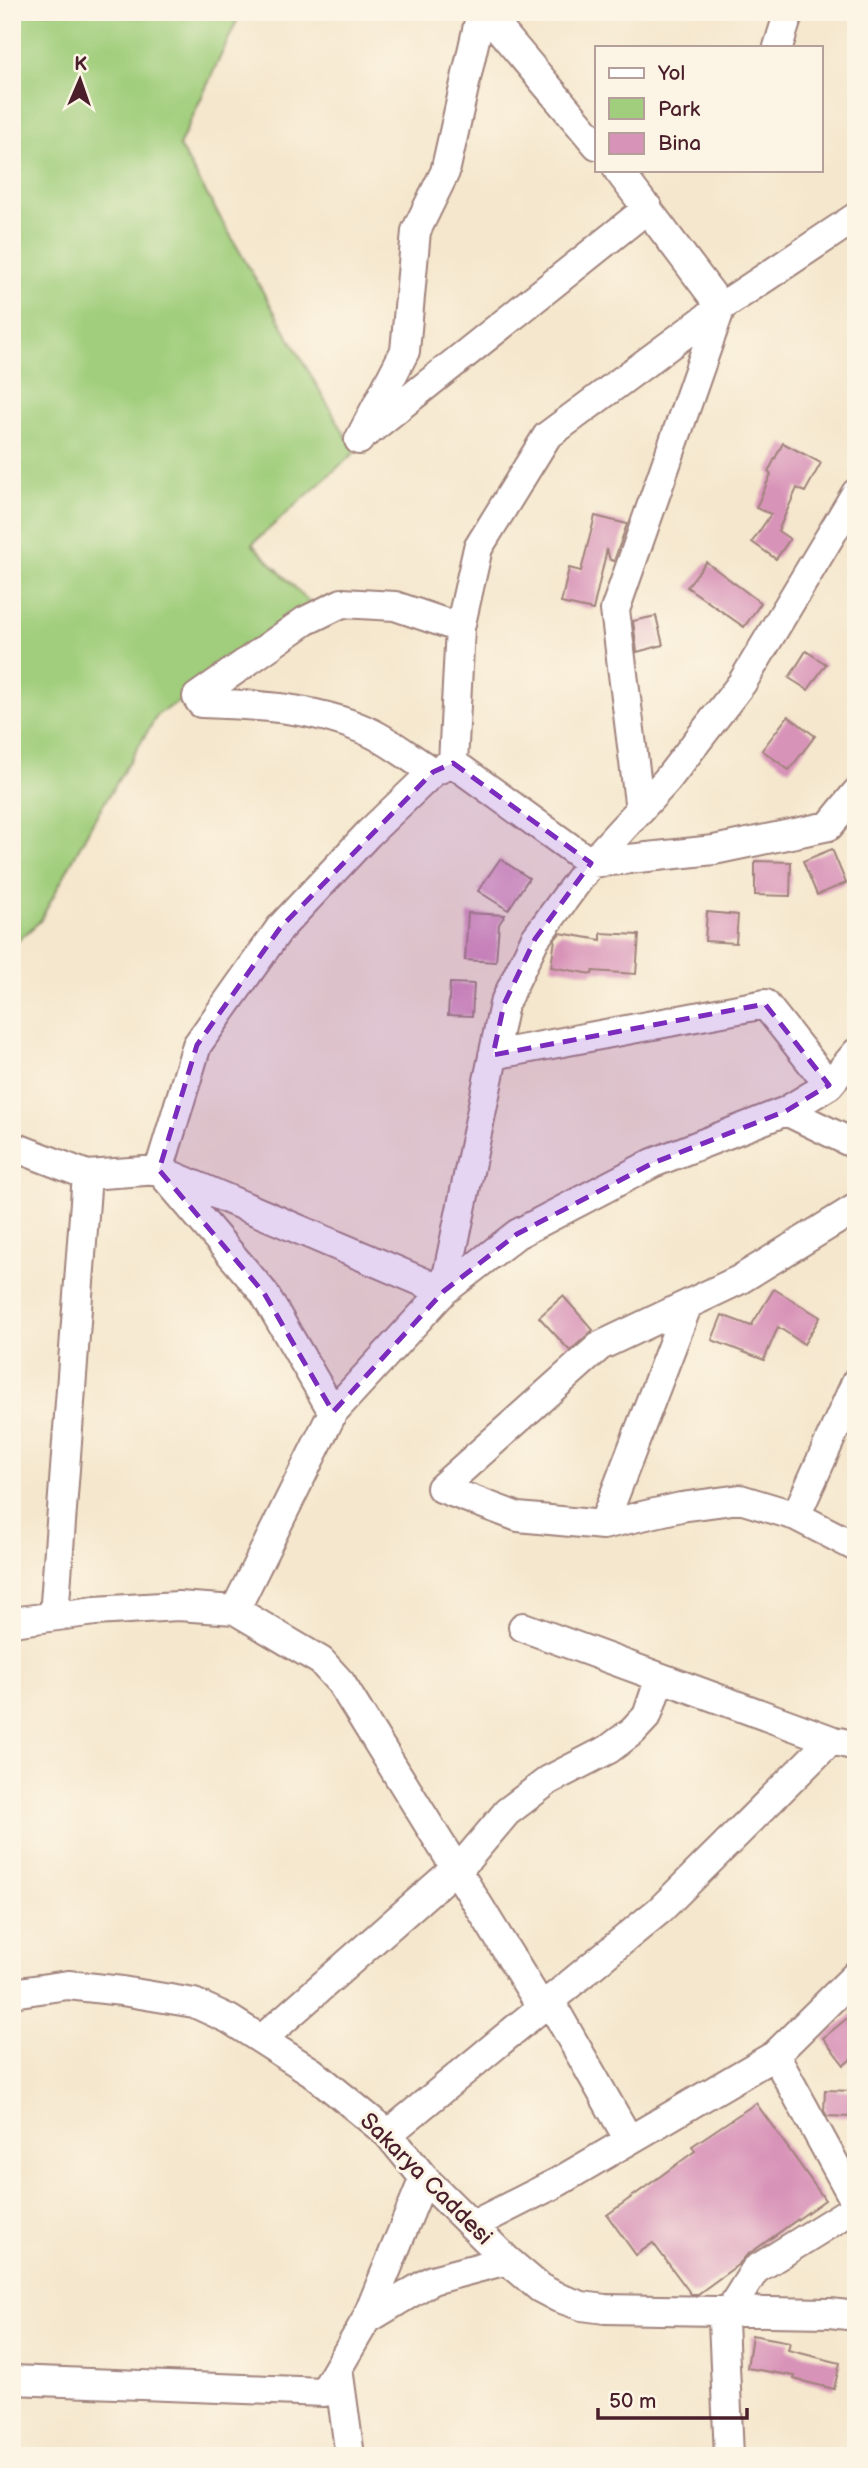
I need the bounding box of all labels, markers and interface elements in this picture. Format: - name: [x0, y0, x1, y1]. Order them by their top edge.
- north arrow: [46, 46, 116, 116]
- legend: [595, 46, 822, 172]
- text: K: [74, 53, 87, 76]
- text: Yol: [657, 61, 685, 86]
- text: Park: [658, 97, 701, 122]
- text: Bina: [658, 131, 701, 156]
- street label: Sakarya Caddesi: [354, 2107, 498, 2251]
- scale bar: [598, 2377, 747, 2421]
- text: 50 m: [609, 2389, 656, 2414]

